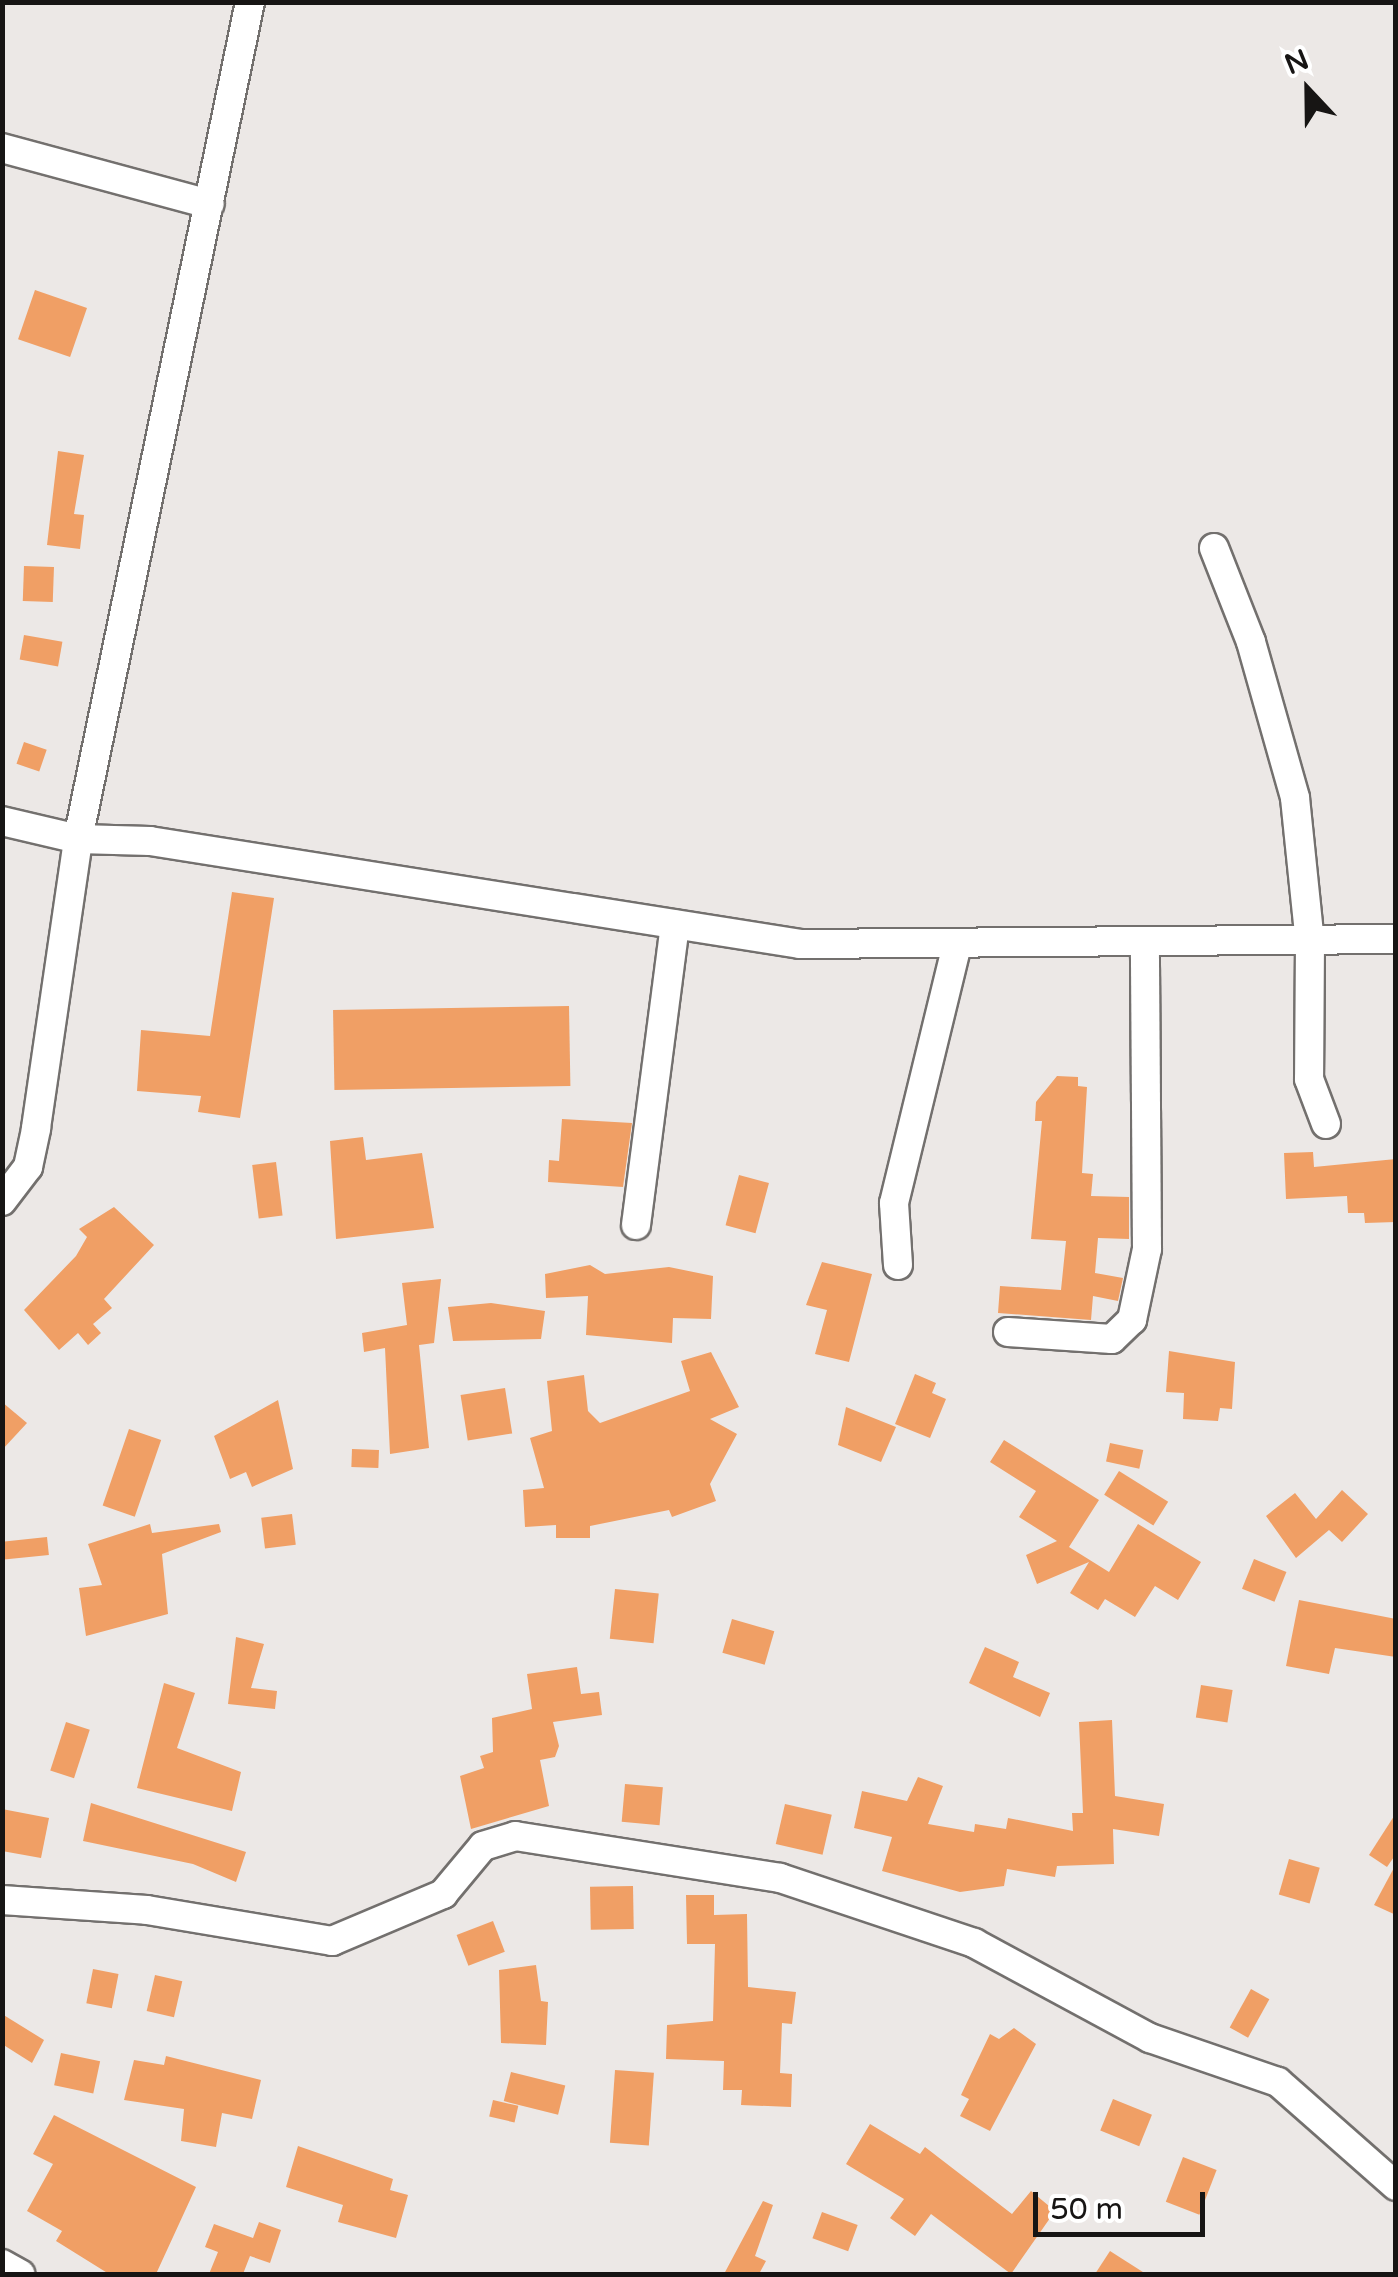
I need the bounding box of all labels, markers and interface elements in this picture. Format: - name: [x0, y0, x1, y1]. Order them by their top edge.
- north arrow: [1258, 40, 1358, 140]
- text: N: [1280, 42, 1314, 82]
- scale bar: [1038, 2172, 1210, 2234]
- text: 50 m: [1050, 2191, 1123, 2228]

